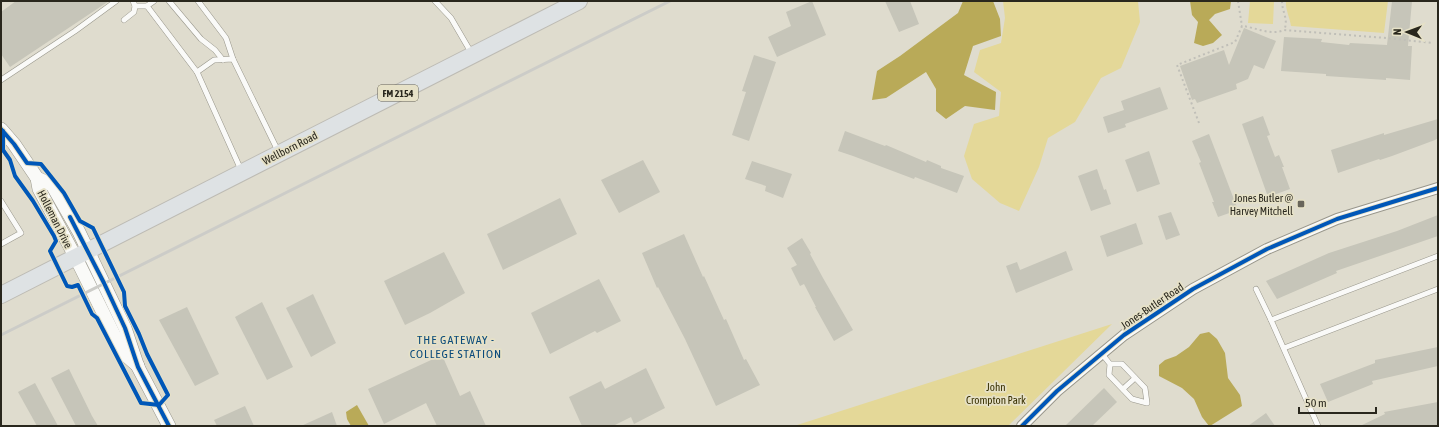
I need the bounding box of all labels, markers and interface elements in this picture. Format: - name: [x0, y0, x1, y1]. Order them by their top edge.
- north arrow: [1387, 12, 1427, 52]
- text: N: [1391, 28, 1403, 35]
- road number: FM 2154: [378, 85, 418, 101]
- street label: Wellborn Road: [261, 129, 319, 167]
- street label: Holleman Drive: [35, 188, 75, 250]
- place label: Jones Butler @ Harvey Mitchell: [1230, 192, 1293, 217]
- marker: Jones Butler @ Harvey Mitchell: [1296, 199, 1306, 209]
- street label: Jones-Butler Road: [1118, 281, 1186, 331]
- district label: THE GATEWAY - COLLEGE STATION: [410, 333, 502, 361]
- park label: John Crompton Park: [966, 381, 1026, 406]
- scale bar: [1299, 389, 1376, 415]
- text: 50 m: [1305, 396, 1327, 410]

